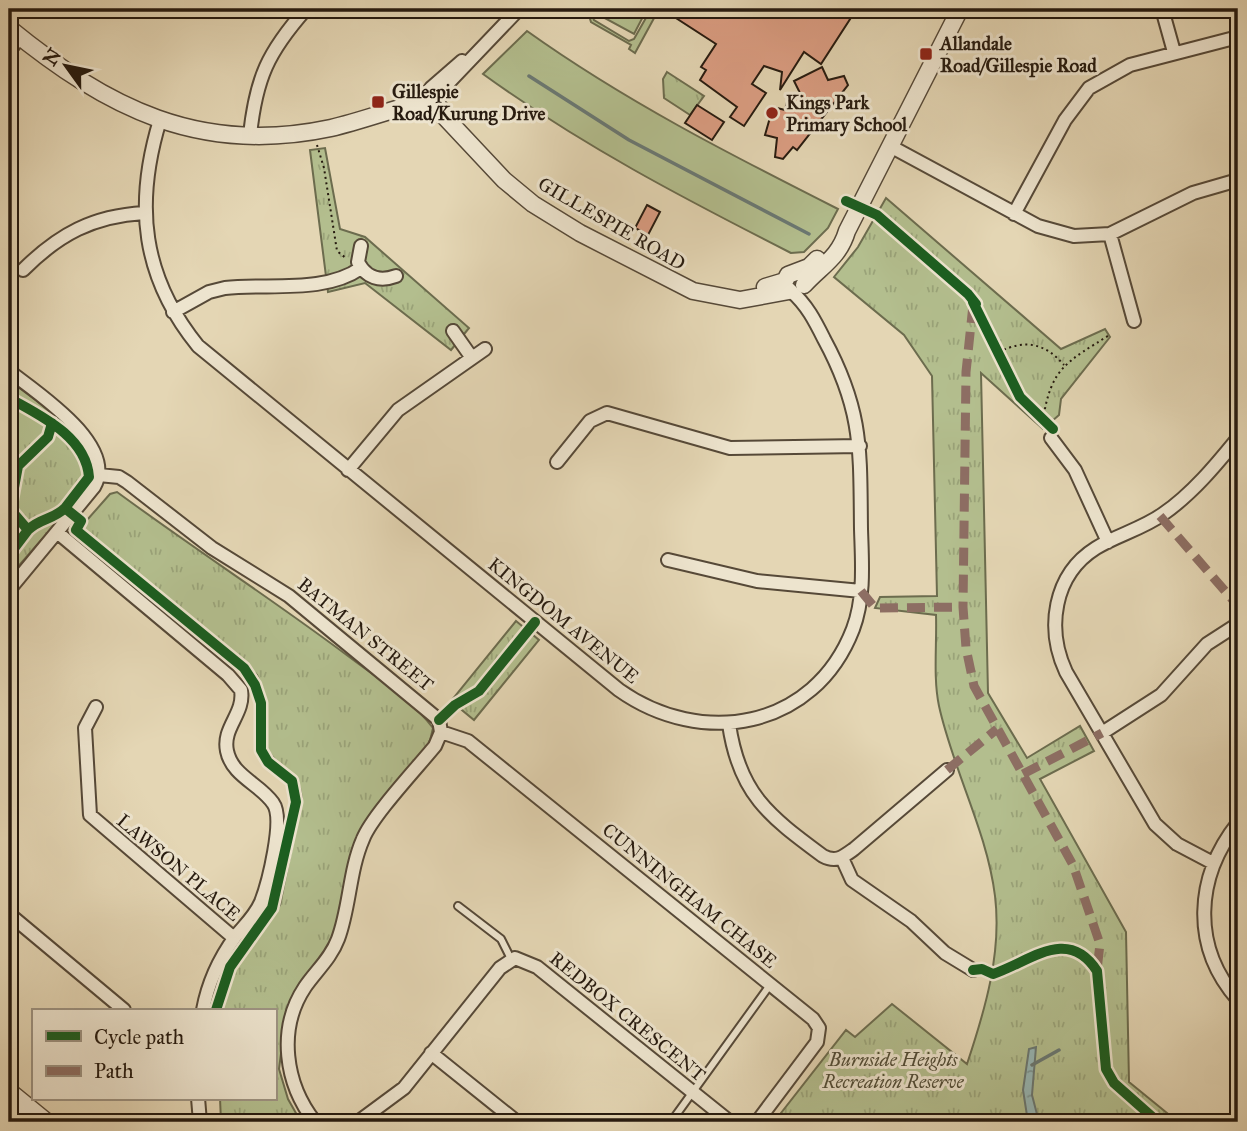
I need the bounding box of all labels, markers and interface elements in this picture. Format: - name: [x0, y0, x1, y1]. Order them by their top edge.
- north arrow: [32, 32, 102, 102]
- place label: Allandale Road/Gillespie Road: [938, 32, 1097, 78]
- text: N: [38, 44, 66, 70]
- marker: Allandale Road/Gillespie Road: [918, 46, 934, 62]
- place label: Gillespie Road/Kurung Drive: [392, 80, 545, 126]
- place label: Kings Park Primary School: [786, 91, 908, 137]
- marker: Gillespie Road/Kurung Drive: [370, 94, 386, 110]
- marker: Kings Park Primary School: [764, 105, 780, 121]
- street label: GILLESPIE ROAD: [534, 172, 690, 275]
- street label: KINGDOM AVENUE: [484, 553, 644, 688]
- street label: BATMAN STREET: [293, 573, 438, 696]
- street label: LAWSON PLACE: [112, 809, 245, 926]
- street label: CUNNINGHAM CHASE: [598, 818, 782, 973]
- street label: REDBOX CRESCENT: [545, 946, 710, 1086]
- legend: [32, 1009, 276, 1100]
- text: Cycle path: [94, 1024, 185, 1050]
- park label: Burnside Heights Recreation Reserve: [822, 1048, 964, 1093]
- text: Path: [94, 1058, 134, 1084]

